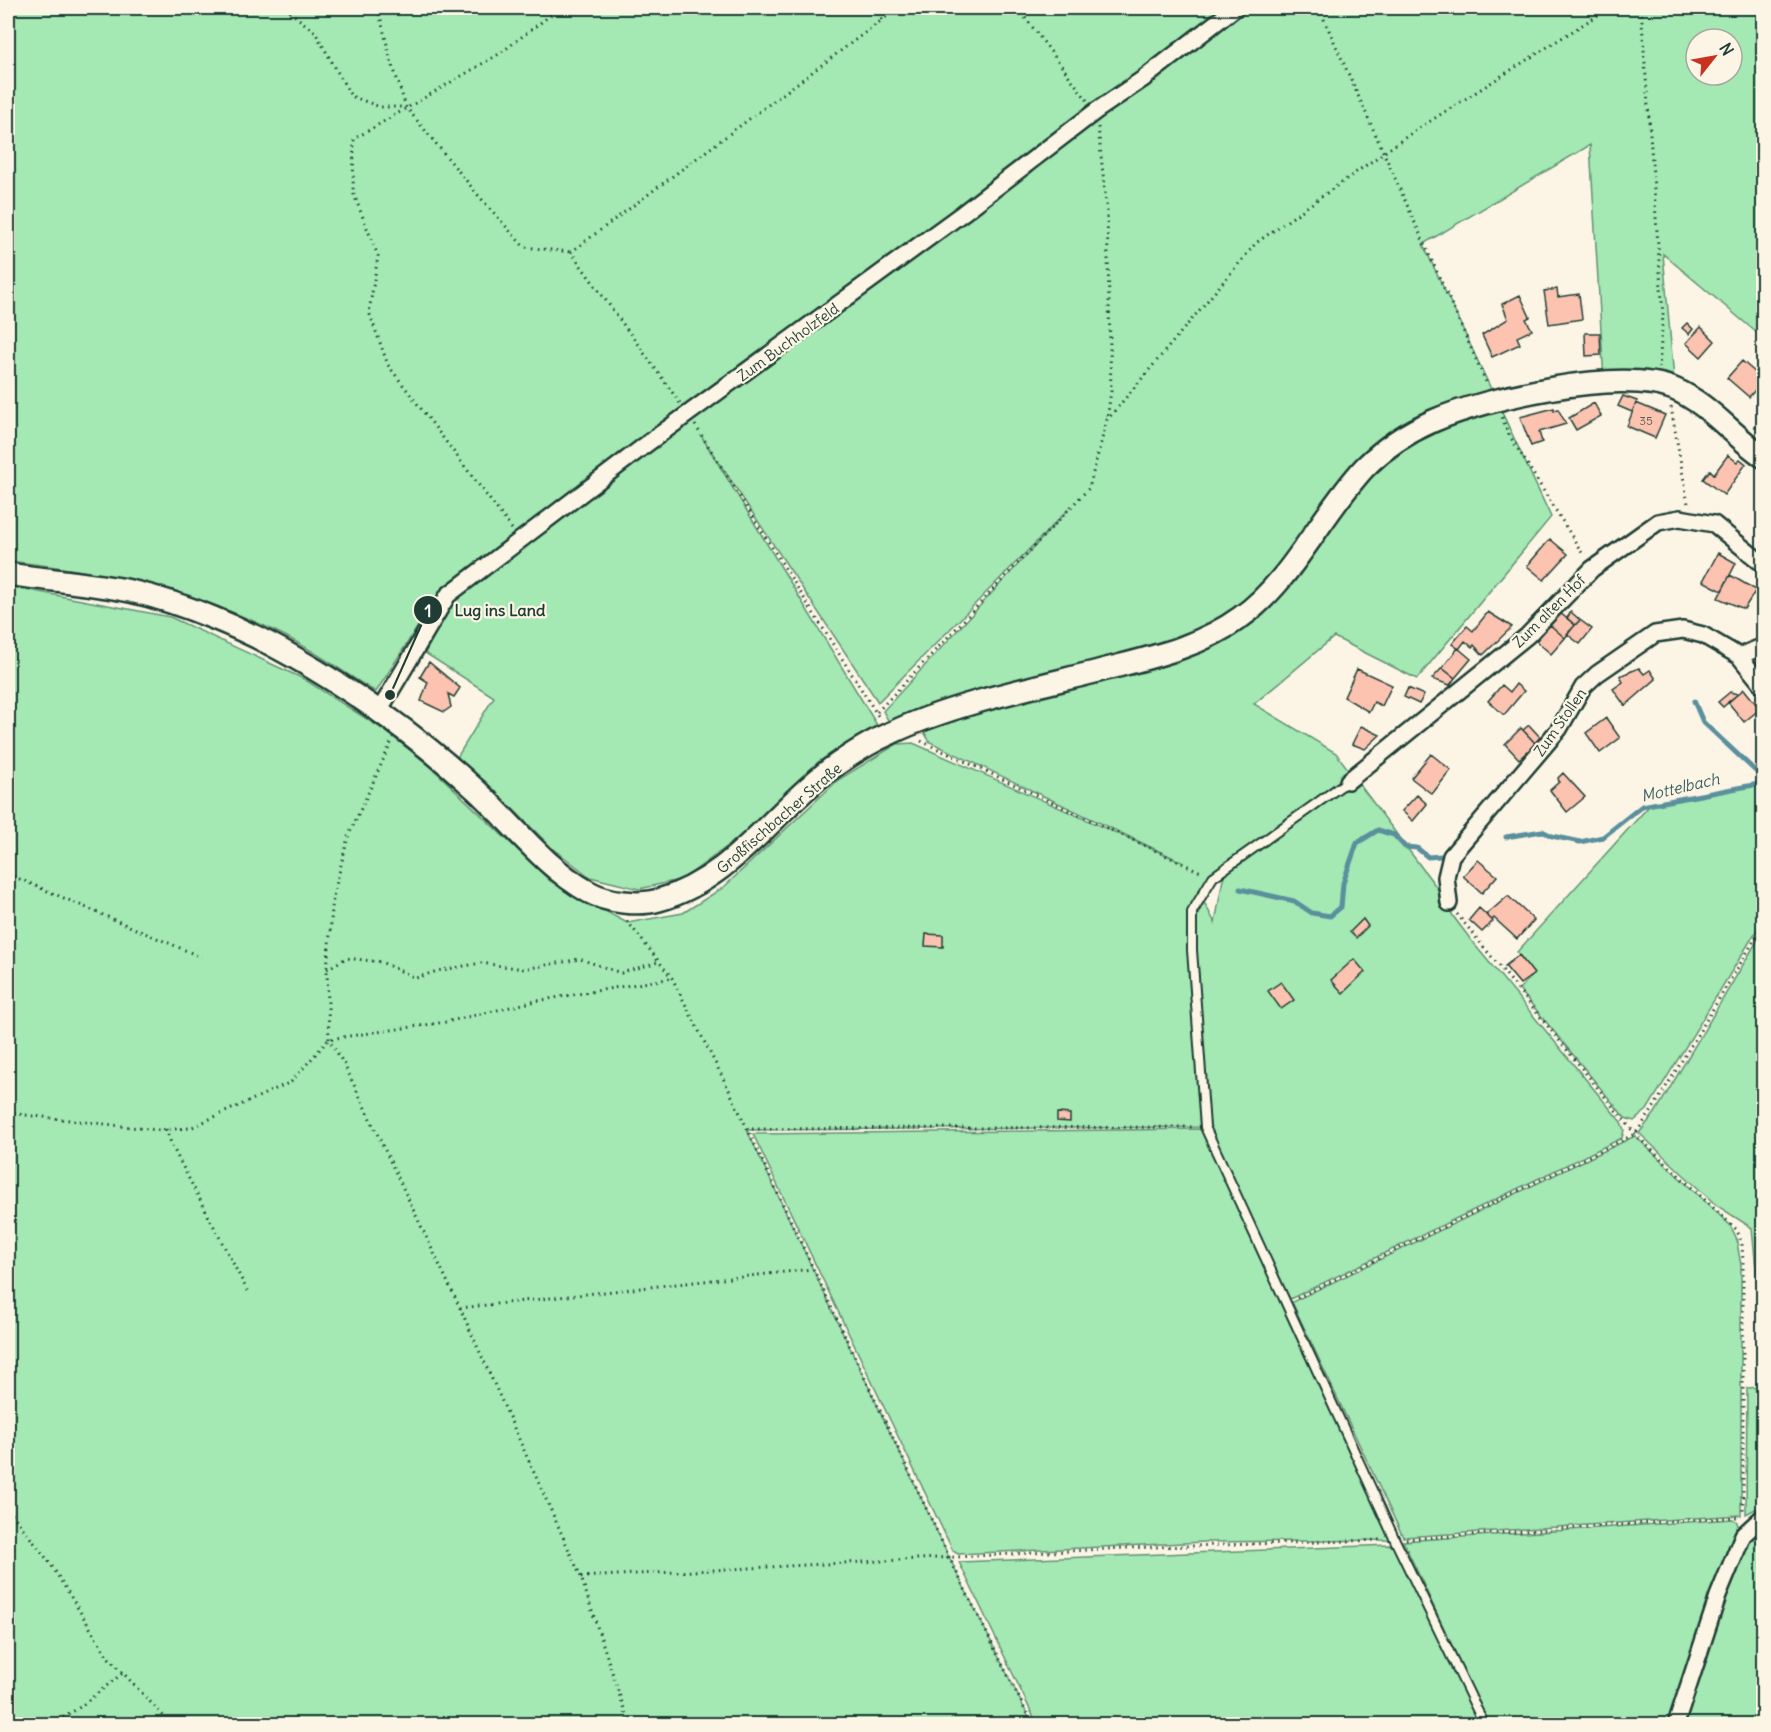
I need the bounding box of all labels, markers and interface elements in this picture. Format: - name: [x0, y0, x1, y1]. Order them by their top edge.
- north arrow: [1684, 27, 1744, 87]
- text: N: [1715, 39, 1738, 59]
- street label: Zum Buchholzfeld: [734, 299, 843, 385]
- house number: 35: [1639, 413, 1653, 428]
- street label: Zum alten Hof: [1509, 570, 1590, 651]
- callout: Lug ins Land: [413, 593, 558, 627]
- text: 1: [424, 599, 432, 622]
- text: Lug ins Land: [455, 600, 546, 621]
- street label: Zum Stollen: [1530, 684, 1591, 760]
- street label: Großfischbacher Straße: [713, 759, 845, 877]
- water label: Mottelbach: [1639, 768, 1722, 806]

